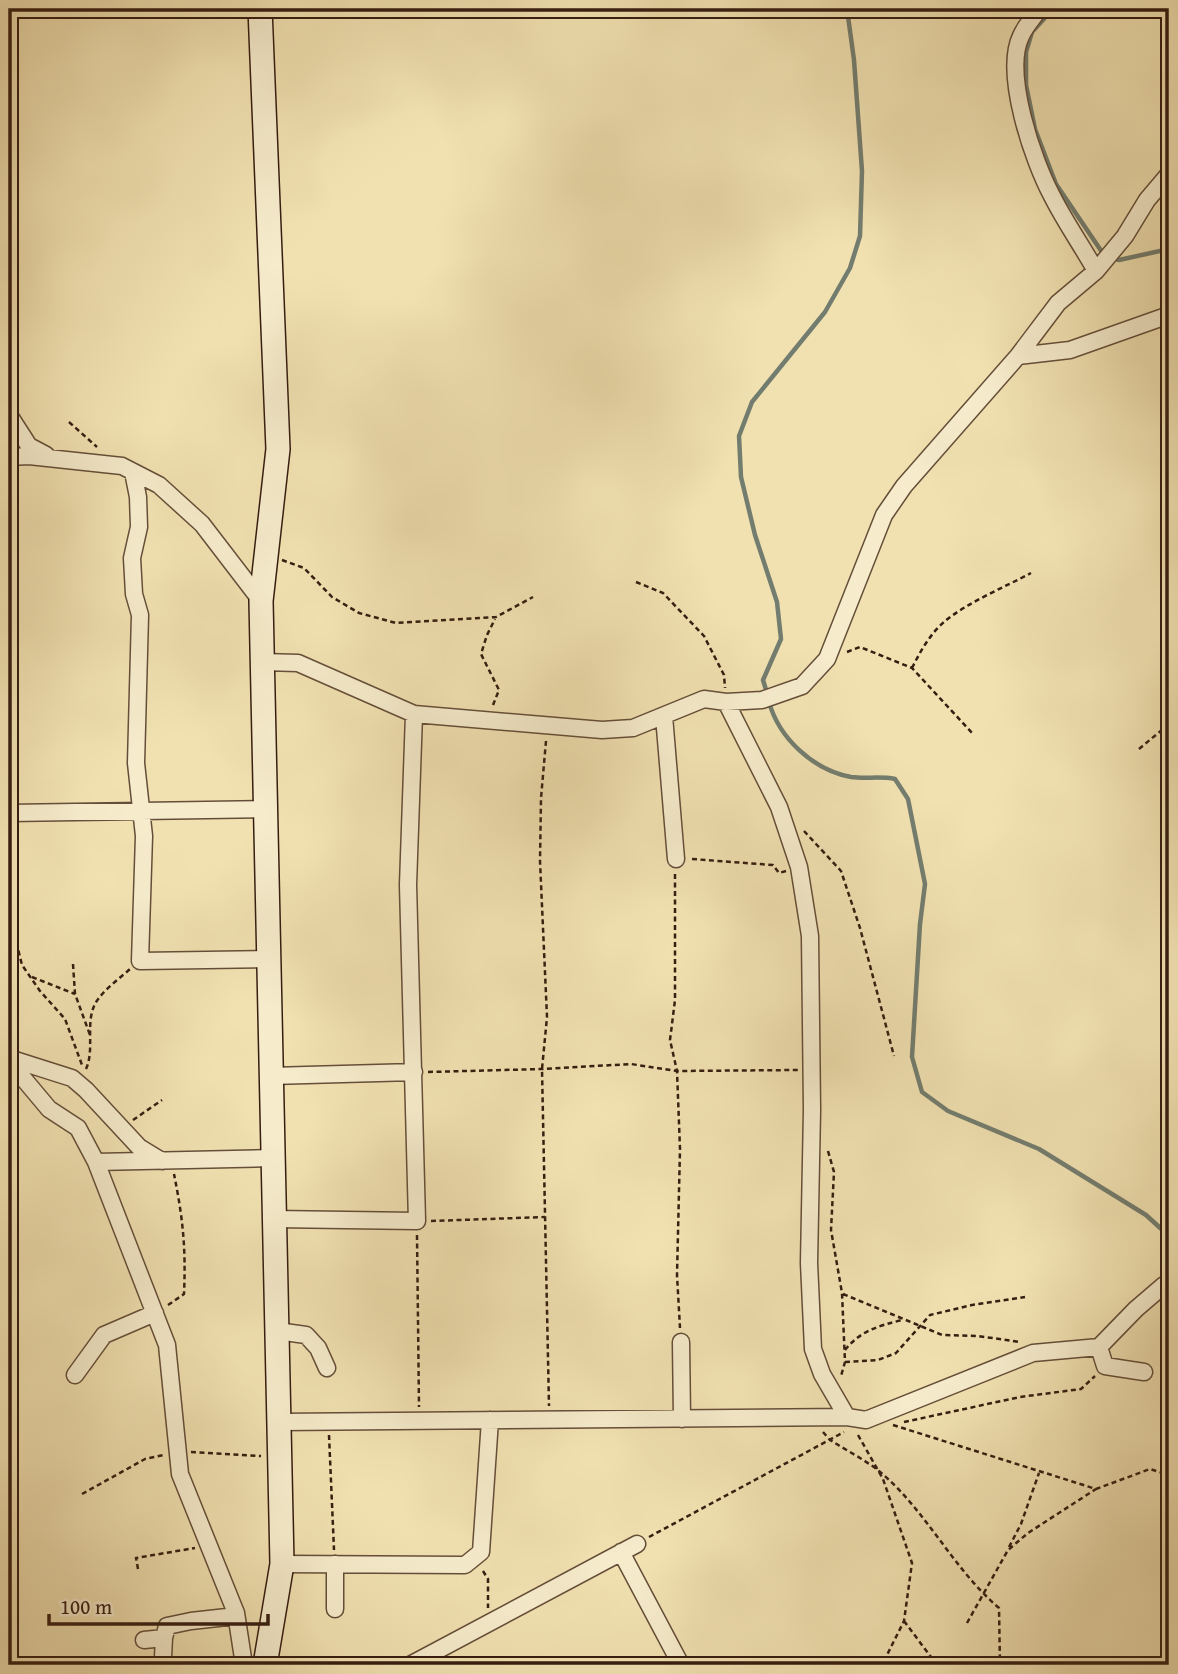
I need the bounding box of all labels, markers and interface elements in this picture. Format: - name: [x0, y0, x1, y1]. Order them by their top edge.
- scale bar: [49, 1583, 268, 1627]
- text: 100 m: [60, 1591, 112, 1622]

